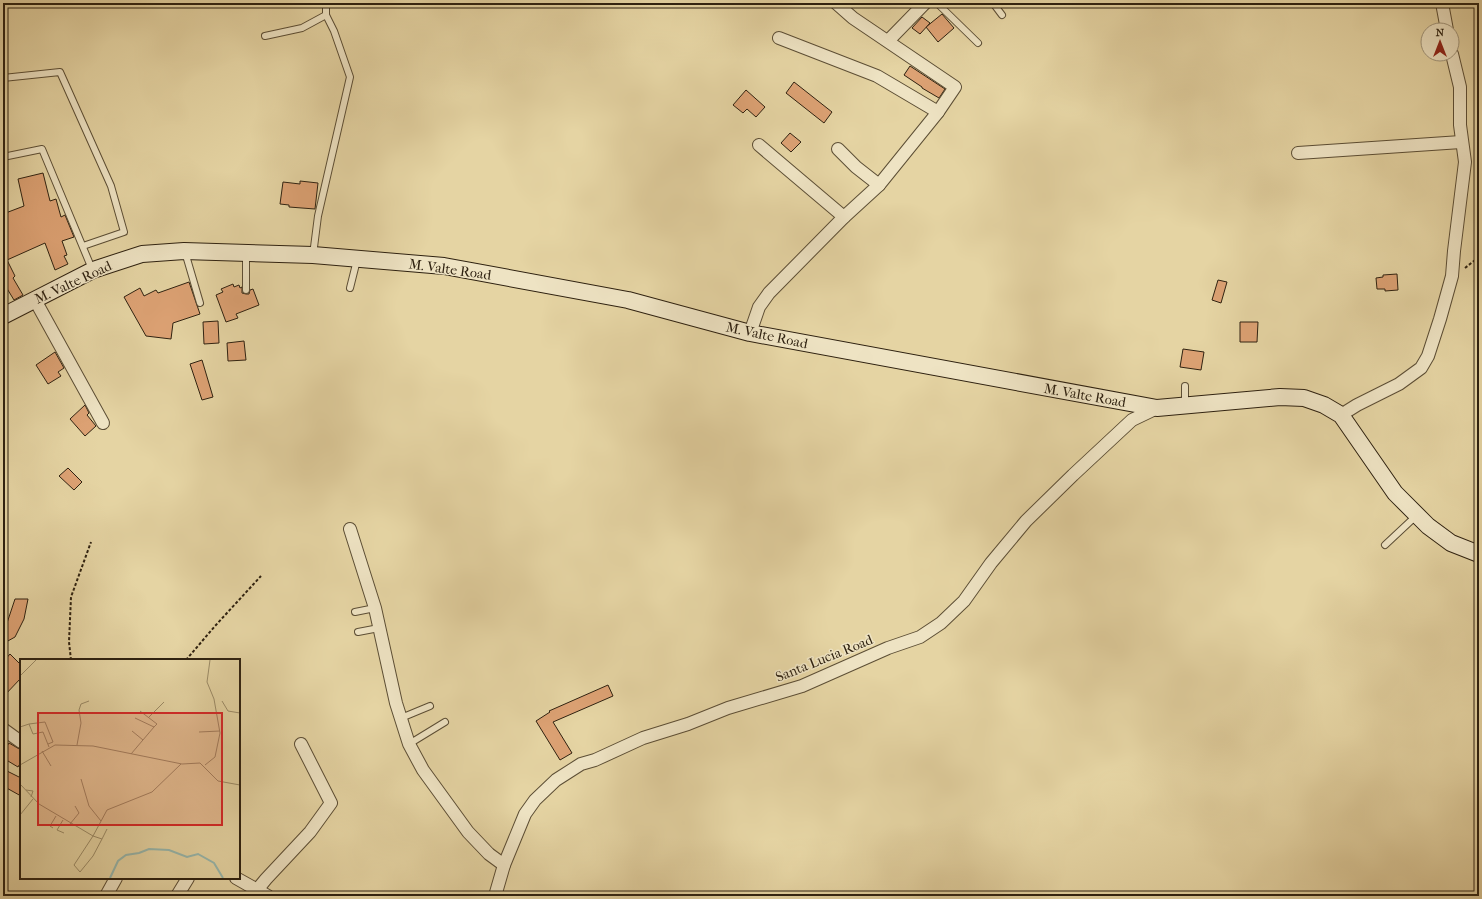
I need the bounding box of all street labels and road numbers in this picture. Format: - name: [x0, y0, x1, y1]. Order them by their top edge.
- street label: M. Valte Road: [408, 255, 493, 284]
- street label: M. Valte Road: [32, 257, 115, 308]
- street label: M. Valte Road: [724, 319, 810, 353]
- street label: M. Valte Road: [1043, 380, 1128, 411]
- street label: Santa Lucia Road: [773, 631, 876, 686]

